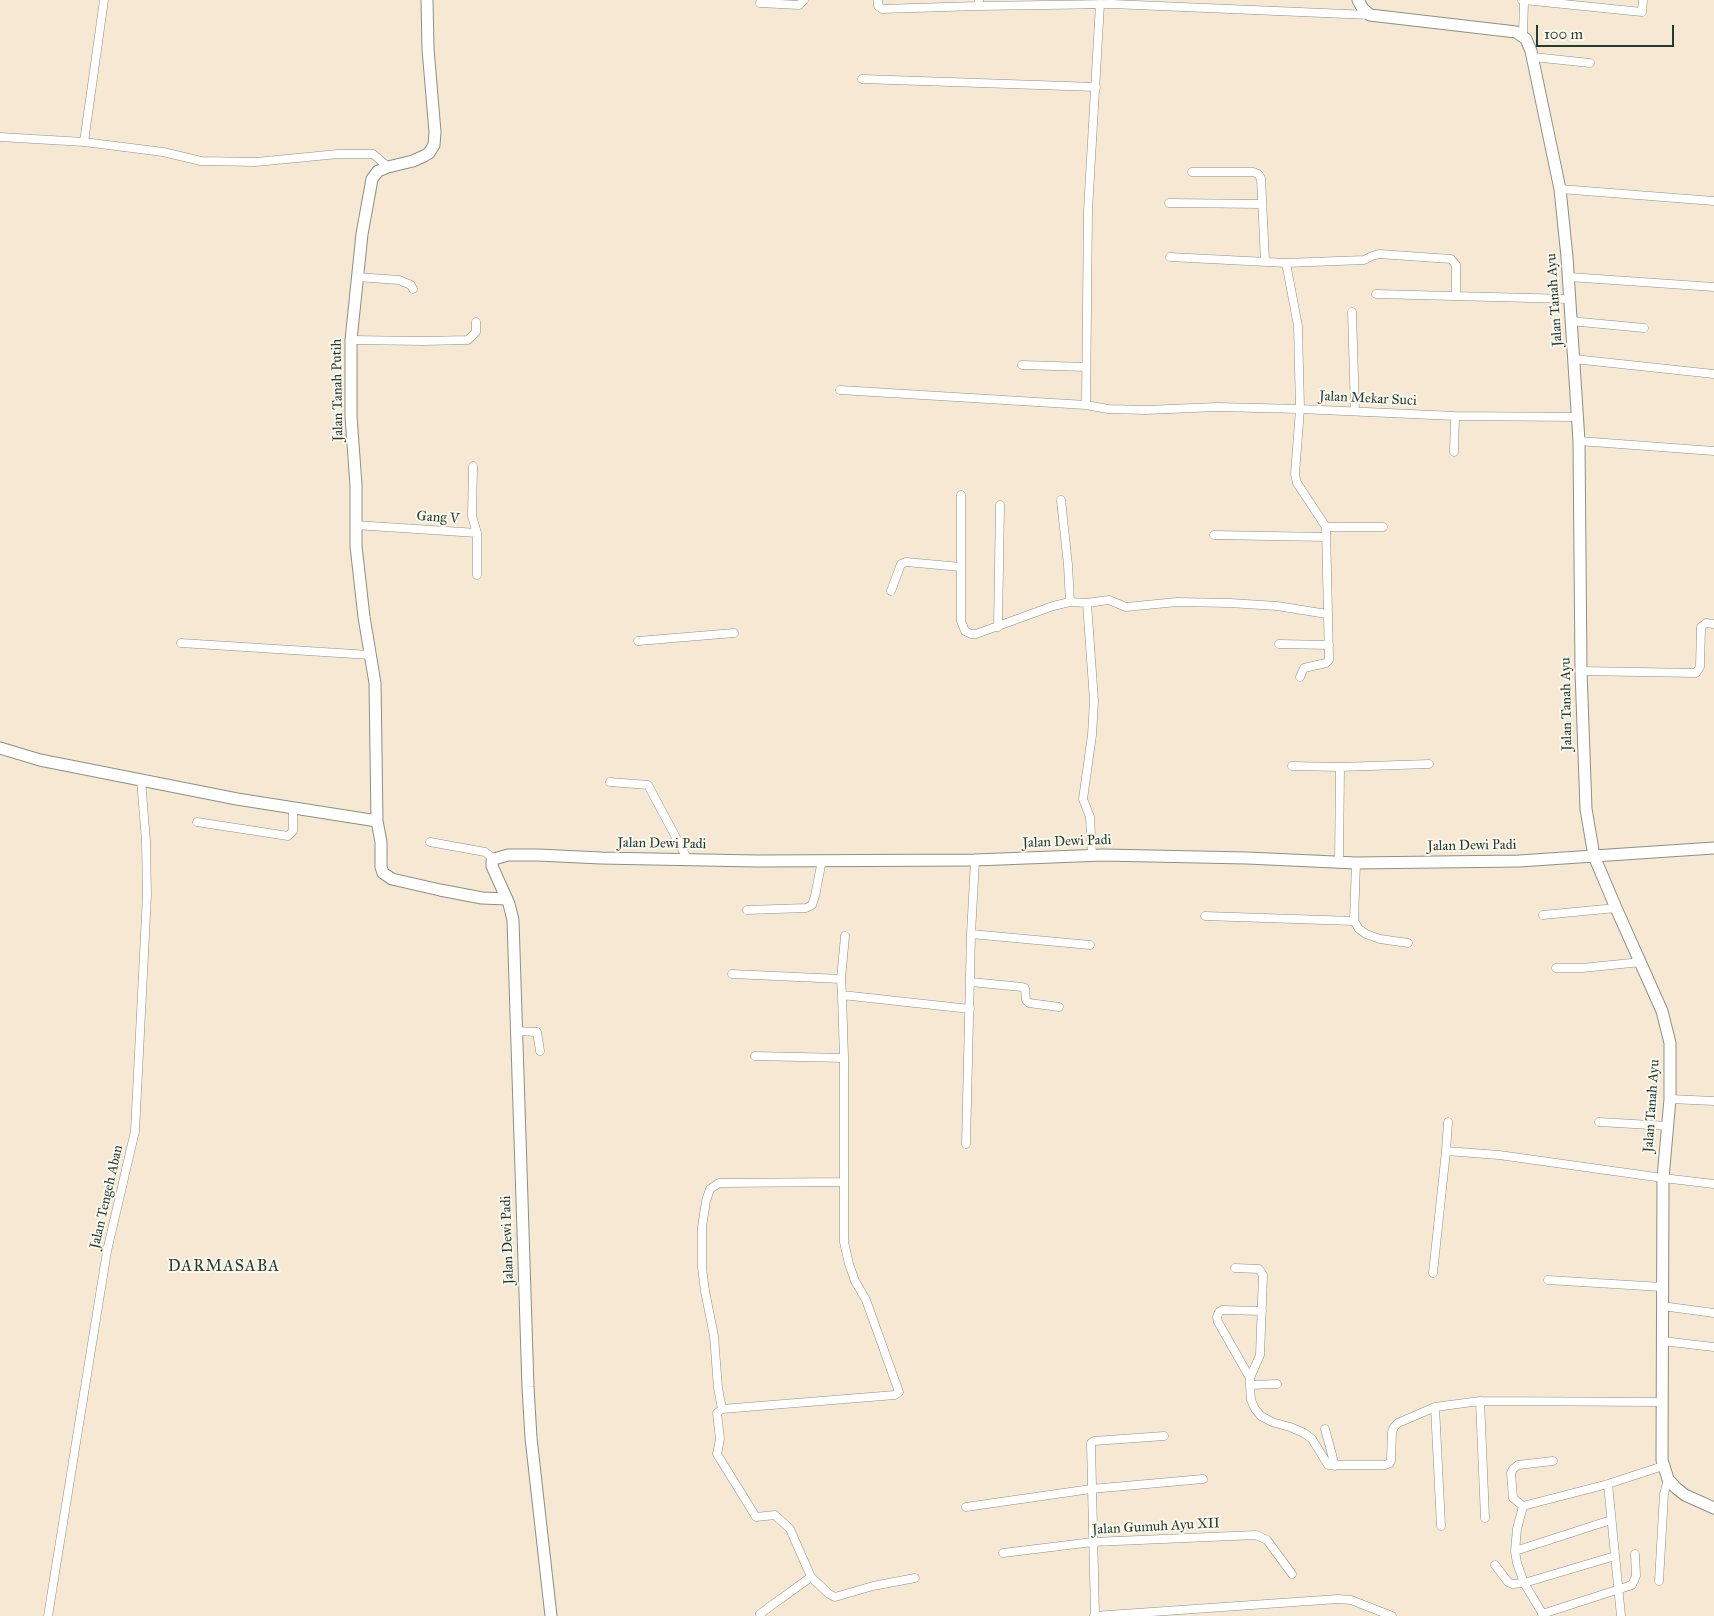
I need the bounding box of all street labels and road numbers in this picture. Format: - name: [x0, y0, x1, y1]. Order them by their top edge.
- street label: Jalan Tanah Ayu: [1543, 253, 1567, 347]
- street label: Jalan Tanah Putih: [329, 339, 347, 441]
- street label: Jalan Mekar Suci: [1319, 388, 1417, 410]
- street label: Gang V: [416, 508, 460, 528]
- street label: Jalan Tanah Ayu: [1558, 657, 1576, 751]
- street label: Jalan Dewi Padi: [1022, 832, 1112, 852]
- street label: Jalan Dewi Padi: [617, 835, 707, 853]
- street label: Jalan Dewi Padi: [1427, 837, 1517, 855]
- street label: Jalan Tanah Ayu: [1640, 1059, 1664, 1153]
- street label: Jalan Tengeh Aban: [87, 1143, 127, 1251]
- street label: Jalan Dewi Padi: [498, 1195, 518, 1285]
- street label: Jalan Gumuh Ayu XII: [1092, 1515, 1220, 1539]

